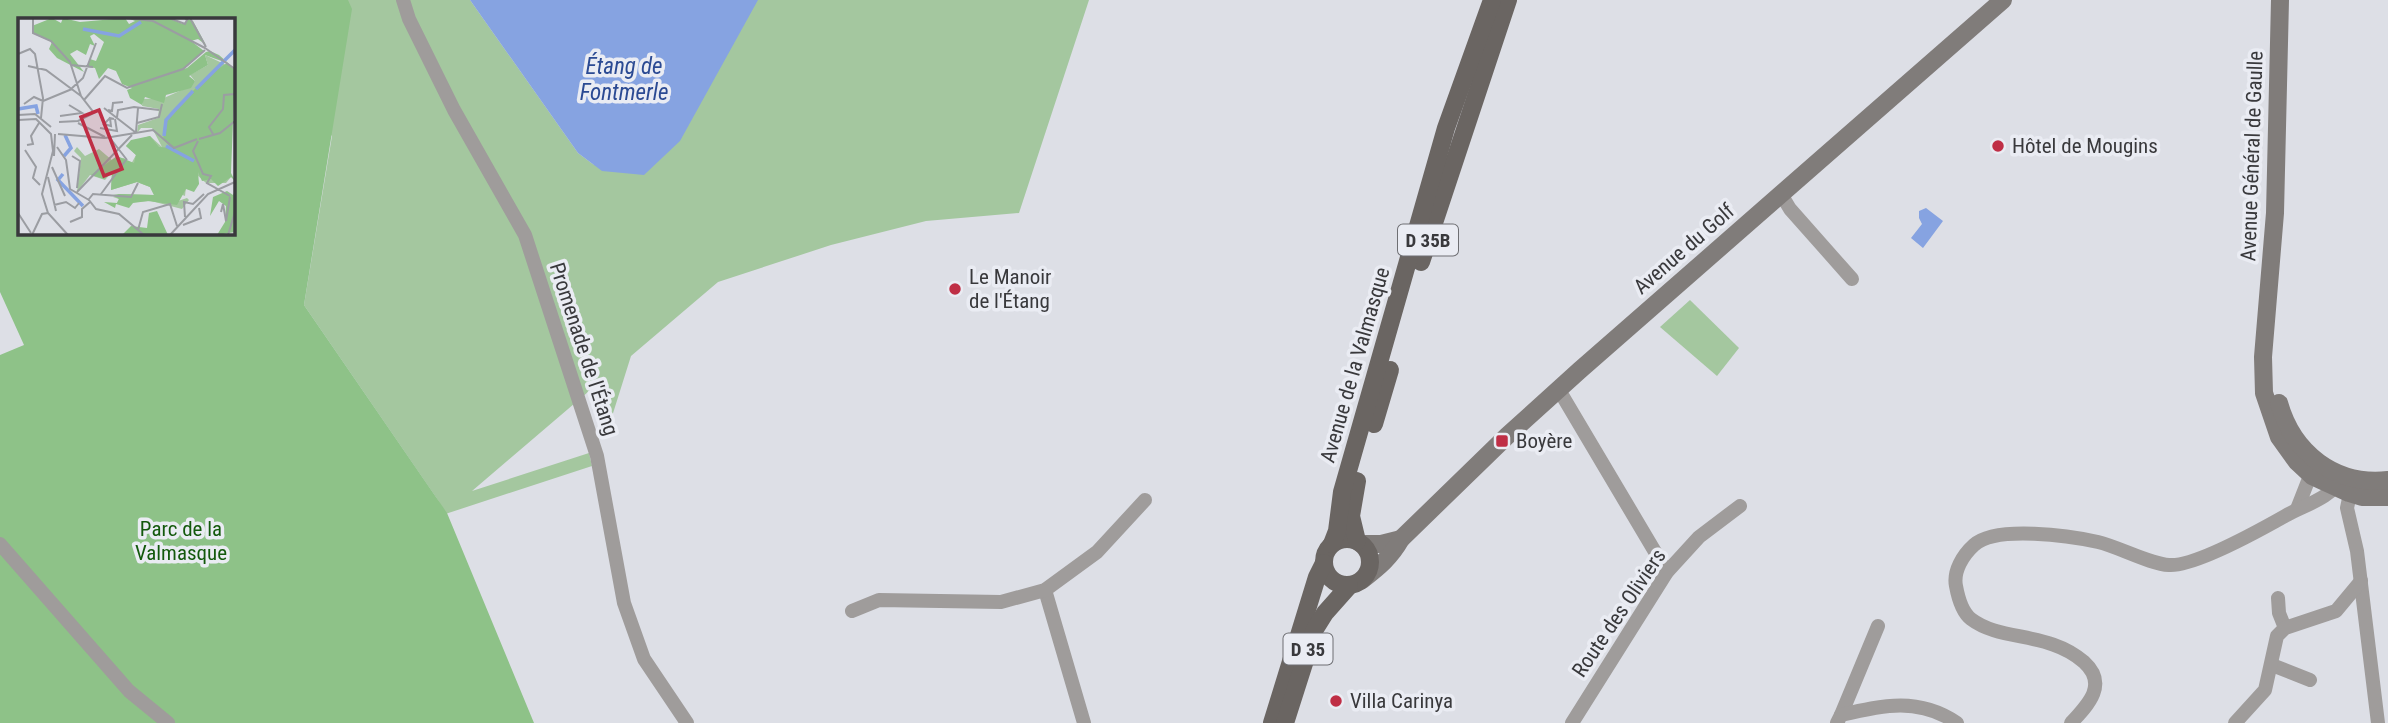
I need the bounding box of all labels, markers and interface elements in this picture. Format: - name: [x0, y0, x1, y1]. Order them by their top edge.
- inset map: [18, 18, 234, 234]
- street label: Avenue Général de Gaulle: [2236, 50, 2268, 262]
- water label: Étang de Fontmerle: [580, 52, 668, 106]
- place label: Hôtel de Mougins: [2012, 134, 2158, 158]
- marker: Hôtel de Mougins: [1990, 138, 2006, 154]
- street label: Avenue du Golf: [1629, 199, 1739, 299]
- road number: D 35B: [1398, 224, 1458, 256]
- street label: Promenade de l'Étang: [545, 260, 623, 438]
- street label: Avenue de la Valmasque: [1316, 264, 1394, 465]
- place label: Le Manoir de l'Étang: [969, 265, 1052, 313]
- marker: Le Manoir de l'Étang: [947, 281, 963, 297]
- place label: Boyère: [1516, 429, 1573, 453]
- marker: Boyère: [1494, 433, 1510, 449]
- park label: Parc de la Valmasque: [135, 517, 227, 565]
- street label: Route des Oliviers: [1567, 544, 1671, 682]
- road number: D 35: [1284, 634, 1332, 664]
- place label: Villa Carinya: [1350, 689, 1453, 713]
- marker: Villa Carinya: [1328, 693, 1344, 709]

